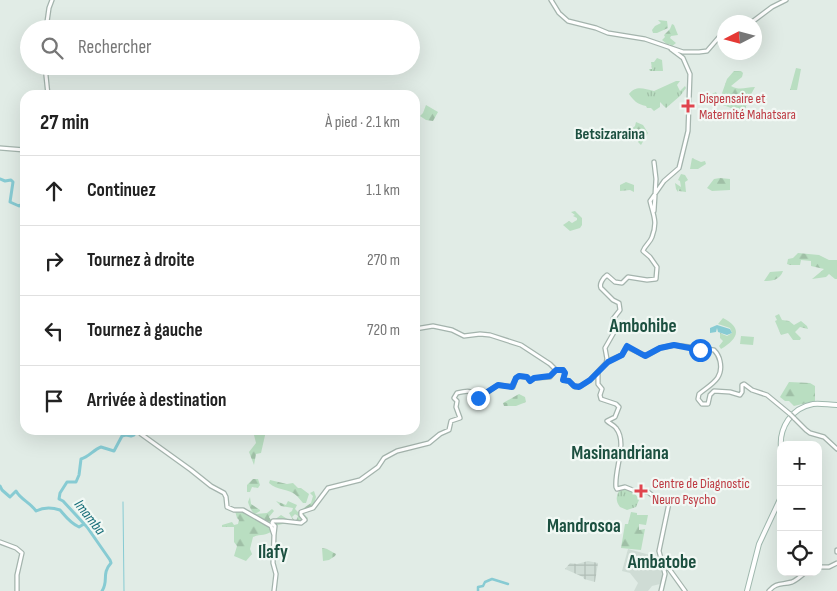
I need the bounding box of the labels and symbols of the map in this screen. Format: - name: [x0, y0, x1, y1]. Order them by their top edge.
- north arrow: [717, 15, 762, 60]
- place label: Dispensaire et Maternité Mahatsara: [699, 90, 796, 123]
- marker: Dispensaire et Maternité Mahatsara: [681, 99, 695, 113]
- district label: Betsizaraina: [575, 125, 645, 144]
- district label: Ambohibe: [608, 315, 677, 338]
- route start: [689, 339, 712, 362]
- route end: [467, 387, 490, 410]
- district label: Masinandriana: [571, 442, 669, 465]
- place label: Centre de Diagnostic Neuro Psycho: [652, 475, 750, 508]
- marker: Centre de Diagnostic Neuro Psycho: [634, 484, 648, 498]
- water label: Imamba: [70, 496, 109, 539]
- district label: Mandrosoa: [547, 515, 621, 538]
- district label: Ilafy: [258, 541, 288, 564]
- district label: Ambatobe: [627, 551, 696, 574]

